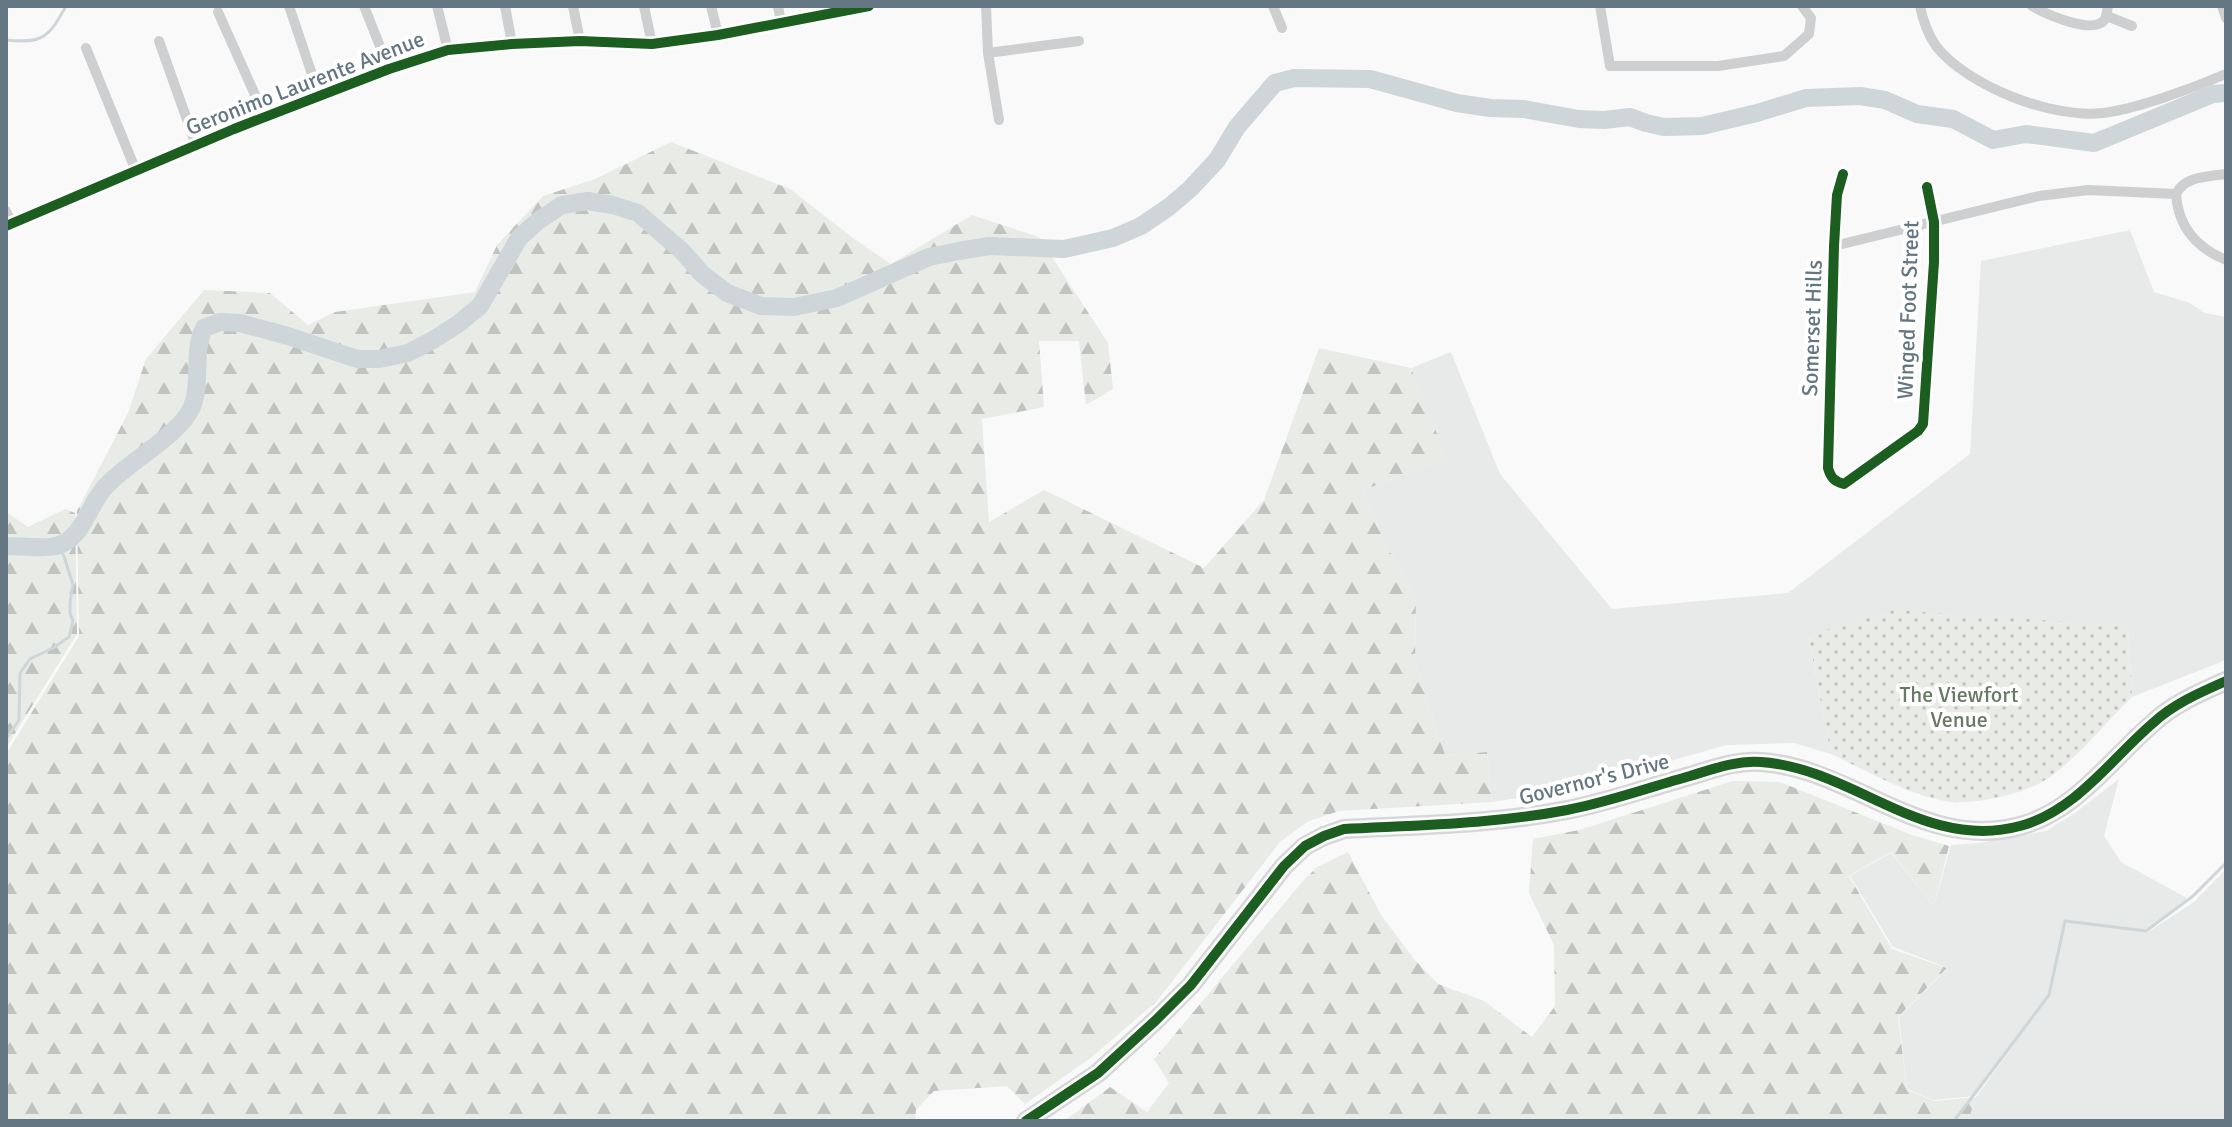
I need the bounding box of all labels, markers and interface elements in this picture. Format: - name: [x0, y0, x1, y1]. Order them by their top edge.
- street label: Geronimo Laurente Avenue: [182, 25, 428, 141]
- street label: Winged Foot Street: [1891, 220, 1925, 400]
- street label: Somerset Hills: [1796, 259, 1828, 397]
- park label: The Viewfort Venue: [1899, 681, 2019, 733]
- street label: Governor's Drive: [1516, 747, 1672, 811]

